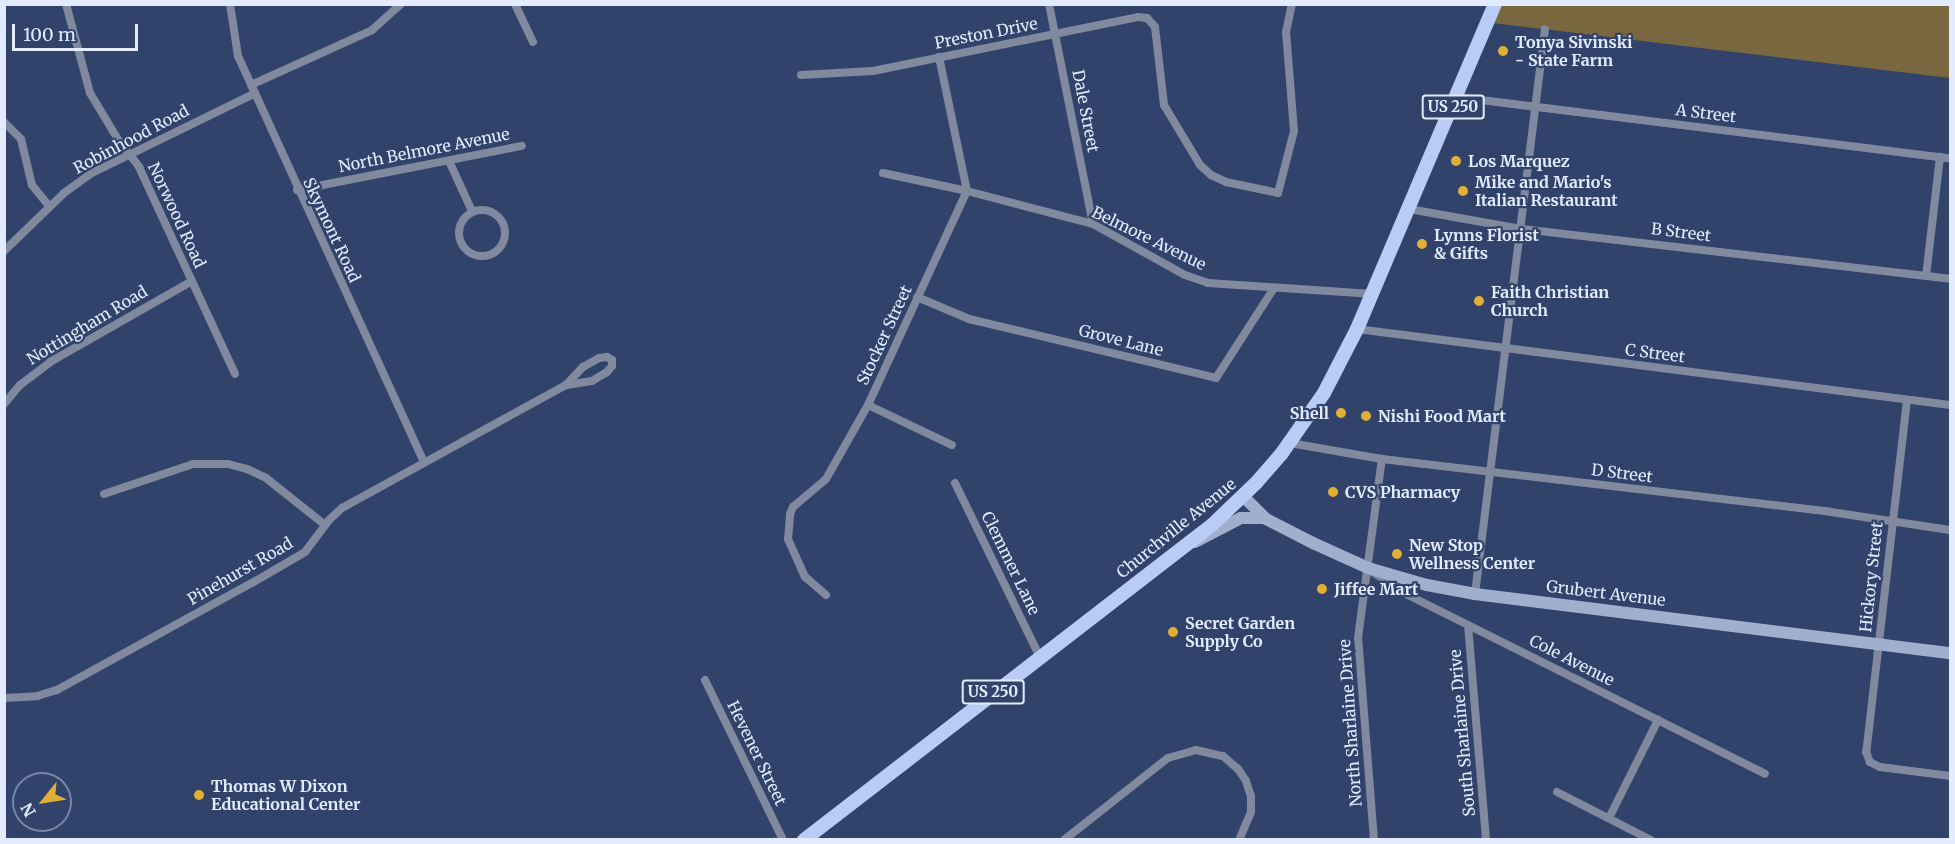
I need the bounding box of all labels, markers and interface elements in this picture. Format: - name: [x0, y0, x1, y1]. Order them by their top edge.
- scale bar: [15, 12, 141, 50]
- street label: Preston Drive: [933, 14, 1039, 52]
- text: 100 m: [23, 23, 76, 46]
- place label: Tonya Sivinski - State Farm: [1515, 32, 1633, 70]
- marker: Tonya Sivinski - State Farm: [1496, 44, 1510, 58]
- street label: Dale Street: [1069, 68, 1103, 154]
- road number: US 250: [1422, 95, 1484, 119]
- street label: Robinhood Road: [70, 100, 192, 178]
- street label: A Street: [1675, 100, 1737, 126]
- street label: North Belmore Avenue: [337, 124, 511, 176]
- place label: Los Marquez: [1468, 151, 1570, 171]
- marker: Los Marquez: [1449, 154, 1463, 168]
- street label: Norwood Road: [144, 159, 210, 271]
- place label: Mike and Mario's Italian Restaurant: [1475, 172, 1618, 210]
- street label: Skymont Road: [299, 175, 365, 285]
- marker: Mike and Mario's Italian Restaurant: [1456, 184, 1470, 198]
- street label: Belmore Avenue: [1089, 202, 1209, 274]
- street label: B Street: [1650, 219, 1712, 245]
- place label: Lynns Florist & Gifts: [1434, 225, 1539, 263]
- marker: Lynns Florist & Gifts: [1415, 237, 1429, 251]
- street label: Nottingham Road: [23, 281, 151, 369]
- street label: Stocker Street: [853, 282, 915, 388]
- place label: Faith Christian Church: [1491, 282, 1609, 320]
- marker: Faith Christian Church: [1472, 294, 1486, 308]
- street label: Grove Lane: [1077, 320, 1165, 360]
- street label: C Street: [1624, 340, 1686, 366]
- place label: Shell: [1290, 403, 1329, 423]
- marker: Shell: [1334, 406, 1348, 420]
- place label: Nishi Food Mart: [1378, 406, 1506, 426]
- marker: Nishi Food Mart: [1359, 409, 1373, 423]
- street label: D Street: [1590, 460, 1654, 486]
- street label: Churchville Avenue: [1112, 474, 1240, 582]
- place label: CVS Pharmacy: [1345, 482, 1460, 502]
- marker: CVS Pharmacy: [1326, 485, 1340, 499]
- street label: Clemmer Lane: [978, 508, 1044, 618]
- street label: Hickory Street: [1856, 521, 1886, 633]
- street label: Pinehurst Road: [184, 533, 296, 609]
- place label: New Stop Wellness Center: [1409, 535, 1535, 573]
- marker: New Stop Wellness Center: [1390, 547, 1404, 561]
- street label: Grubert Avenue: [1545, 576, 1667, 610]
- place label: Jiffee Mart: [1334, 579, 1418, 599]
- marker: Jiffee Mart: [1315, 582, 1329, 596]
- place label: Secret Garden Supply Co: [1185, 613, 1295, 651]
- marker: Secret Garden Supply Co: [1166, 625, 1180, 639]
- street label: Cole Avenue: [1526, 630, 1618, 690]
- street label: North Sharlaine Drive: [1335, 639, 1365, 807]
- street label: South Sharlaine Drive: [1445, 649, 1479, 817]
- road number: US 250: [962, 680, 1024, 704]
- street label: Hevener Street: [723, 698, 791, 808]
- north arrow: [12, 772, 72, 832]
- place label: Thomas W Dixon Educational Center: [211, 776, 360, 814]
- marker: Thomas W Dixon Educational Center: [192, 788, 206, 802]
- text: N: [16, 800, 40, 820]

